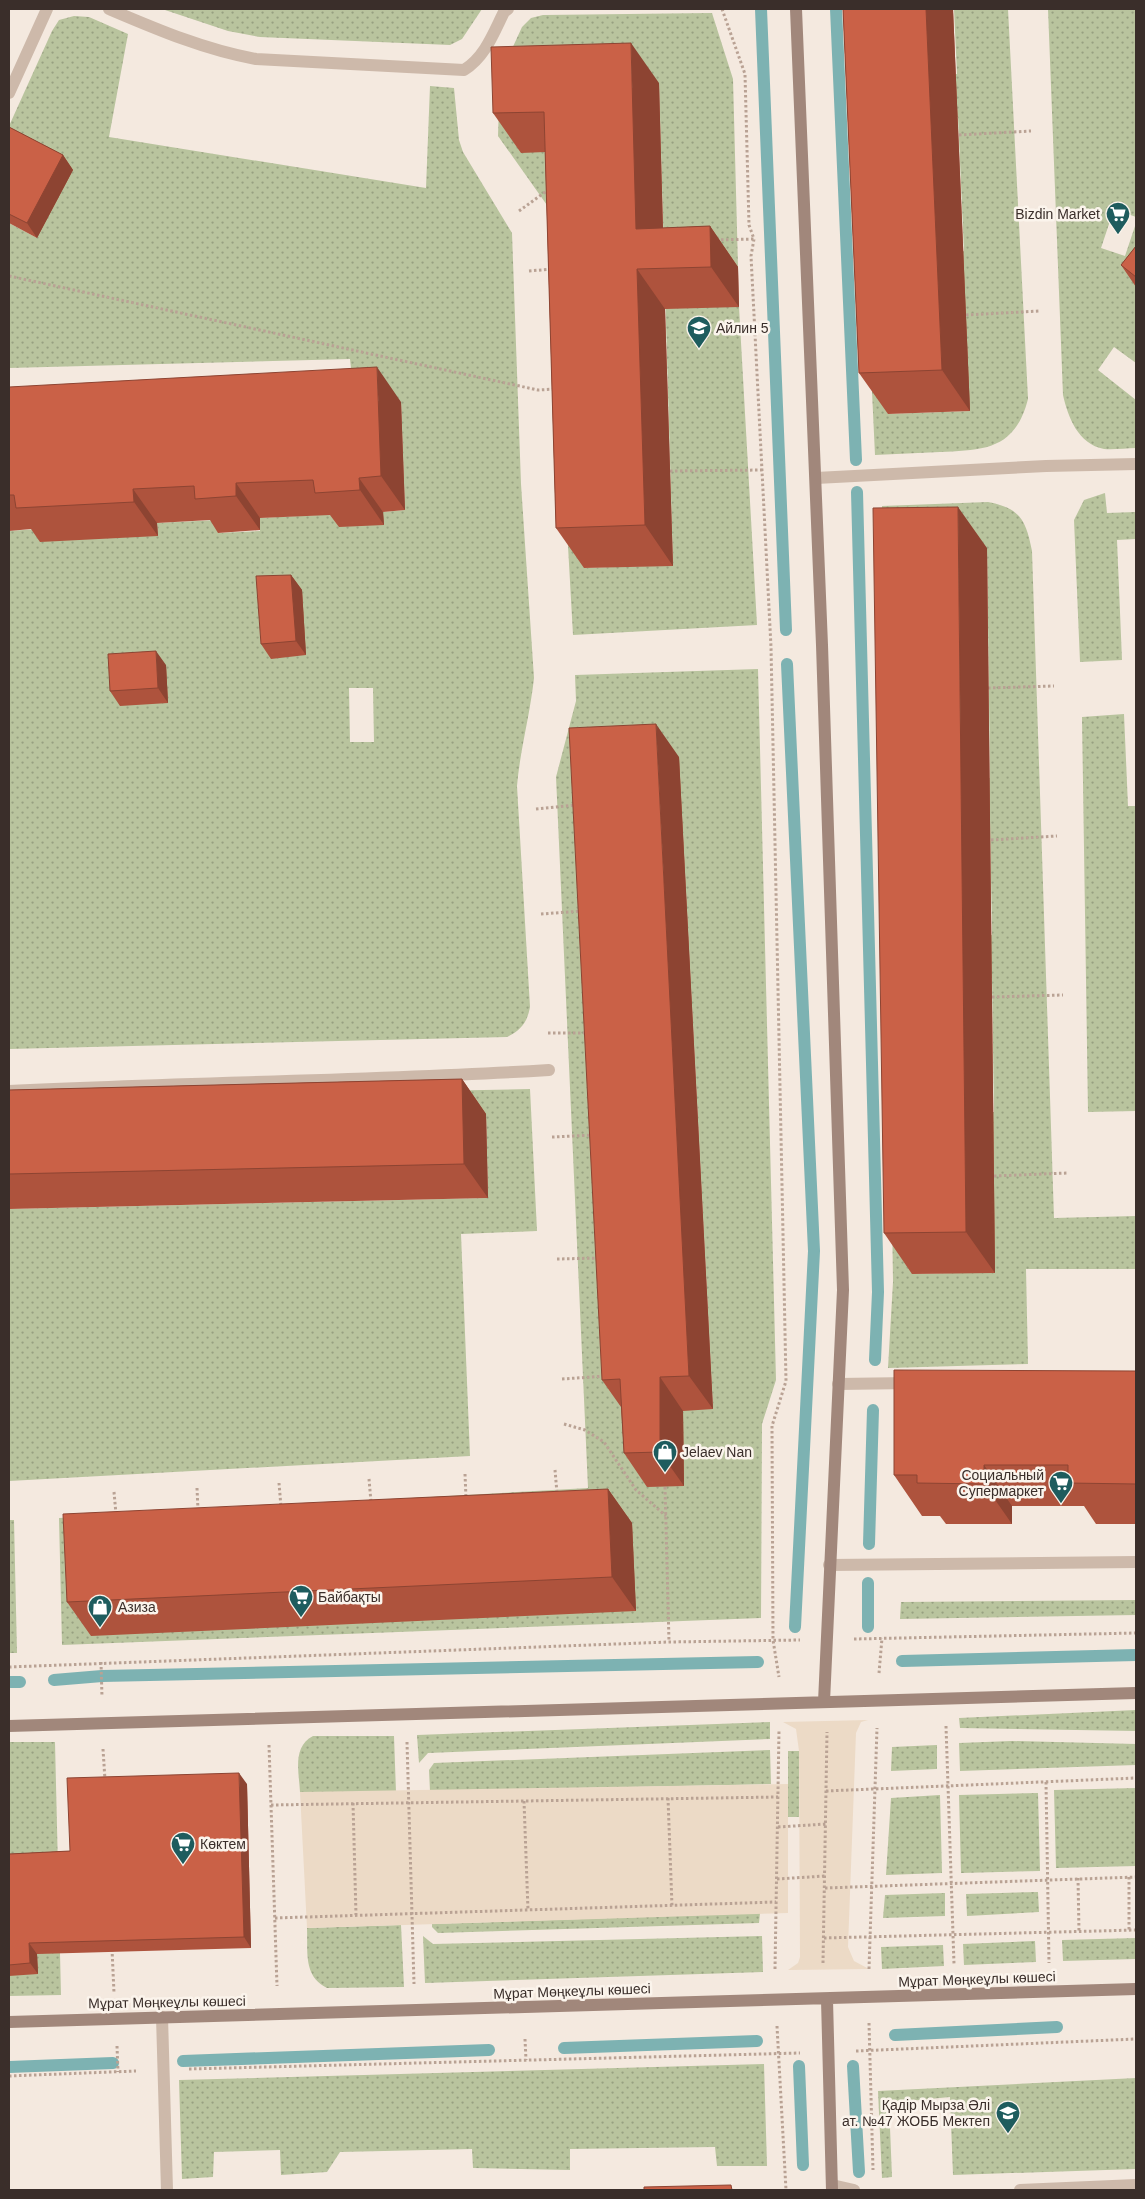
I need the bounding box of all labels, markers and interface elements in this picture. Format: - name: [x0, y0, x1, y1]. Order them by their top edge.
- supermarket icon: Bizdin Market: [1105, 201, 1131, 235]
- place label: Bizdin Market: [1015, 206, 1100, 222]
- school or university icon: Айлин 5: [686, 315, 712, 349]
- place label: Айлин 5: [716, 320, 769, 336]
- shop icon: Jelaev Nan: [652, 1439, 678, 1473]
- place label: Jelaev Nan: [682, 1444, 752, 1460]
- place label: Социальный Супермаркет: [959, 1467, 1045, 1499]
- supermarket icon: Социальный Супермаркет: [1048, 1470, 1074, 1504]
- supermarket icon: Байбақты: [288, 1584, 314, 1618]
- place label: Байбақты: [318, 1589, 381, 1605]
- shop icon: Азиза: [87, 1594, 113, 1628]
- place label: Азиза: [118, 1599, 156, 1615]
- supermarket icon: Көктем: [170, 1831, 196, 1865]
- place label: Көктем: [200, 1836, 246, 1852]
- street label: Мұрат Мөңкеұлы көшесі: [898, 1968, 1056, 1990]
- street label: Мұрат Мөңкеұлы көшесі: [493, 1980, 651, 2002]
- street label: Мұрат Мөңкеұлы көшесі: [88, 1993, 246, 2011]
- place label: Қадір Мырза Әлі ат. №47 ЖОББ Мектеп: [842, 2097, 990, 2129]
- school or university icon: Қадір Мырза Әлі ат. №47 ЖОББ Мектеп: [995, 2100, 1021, 2134]

